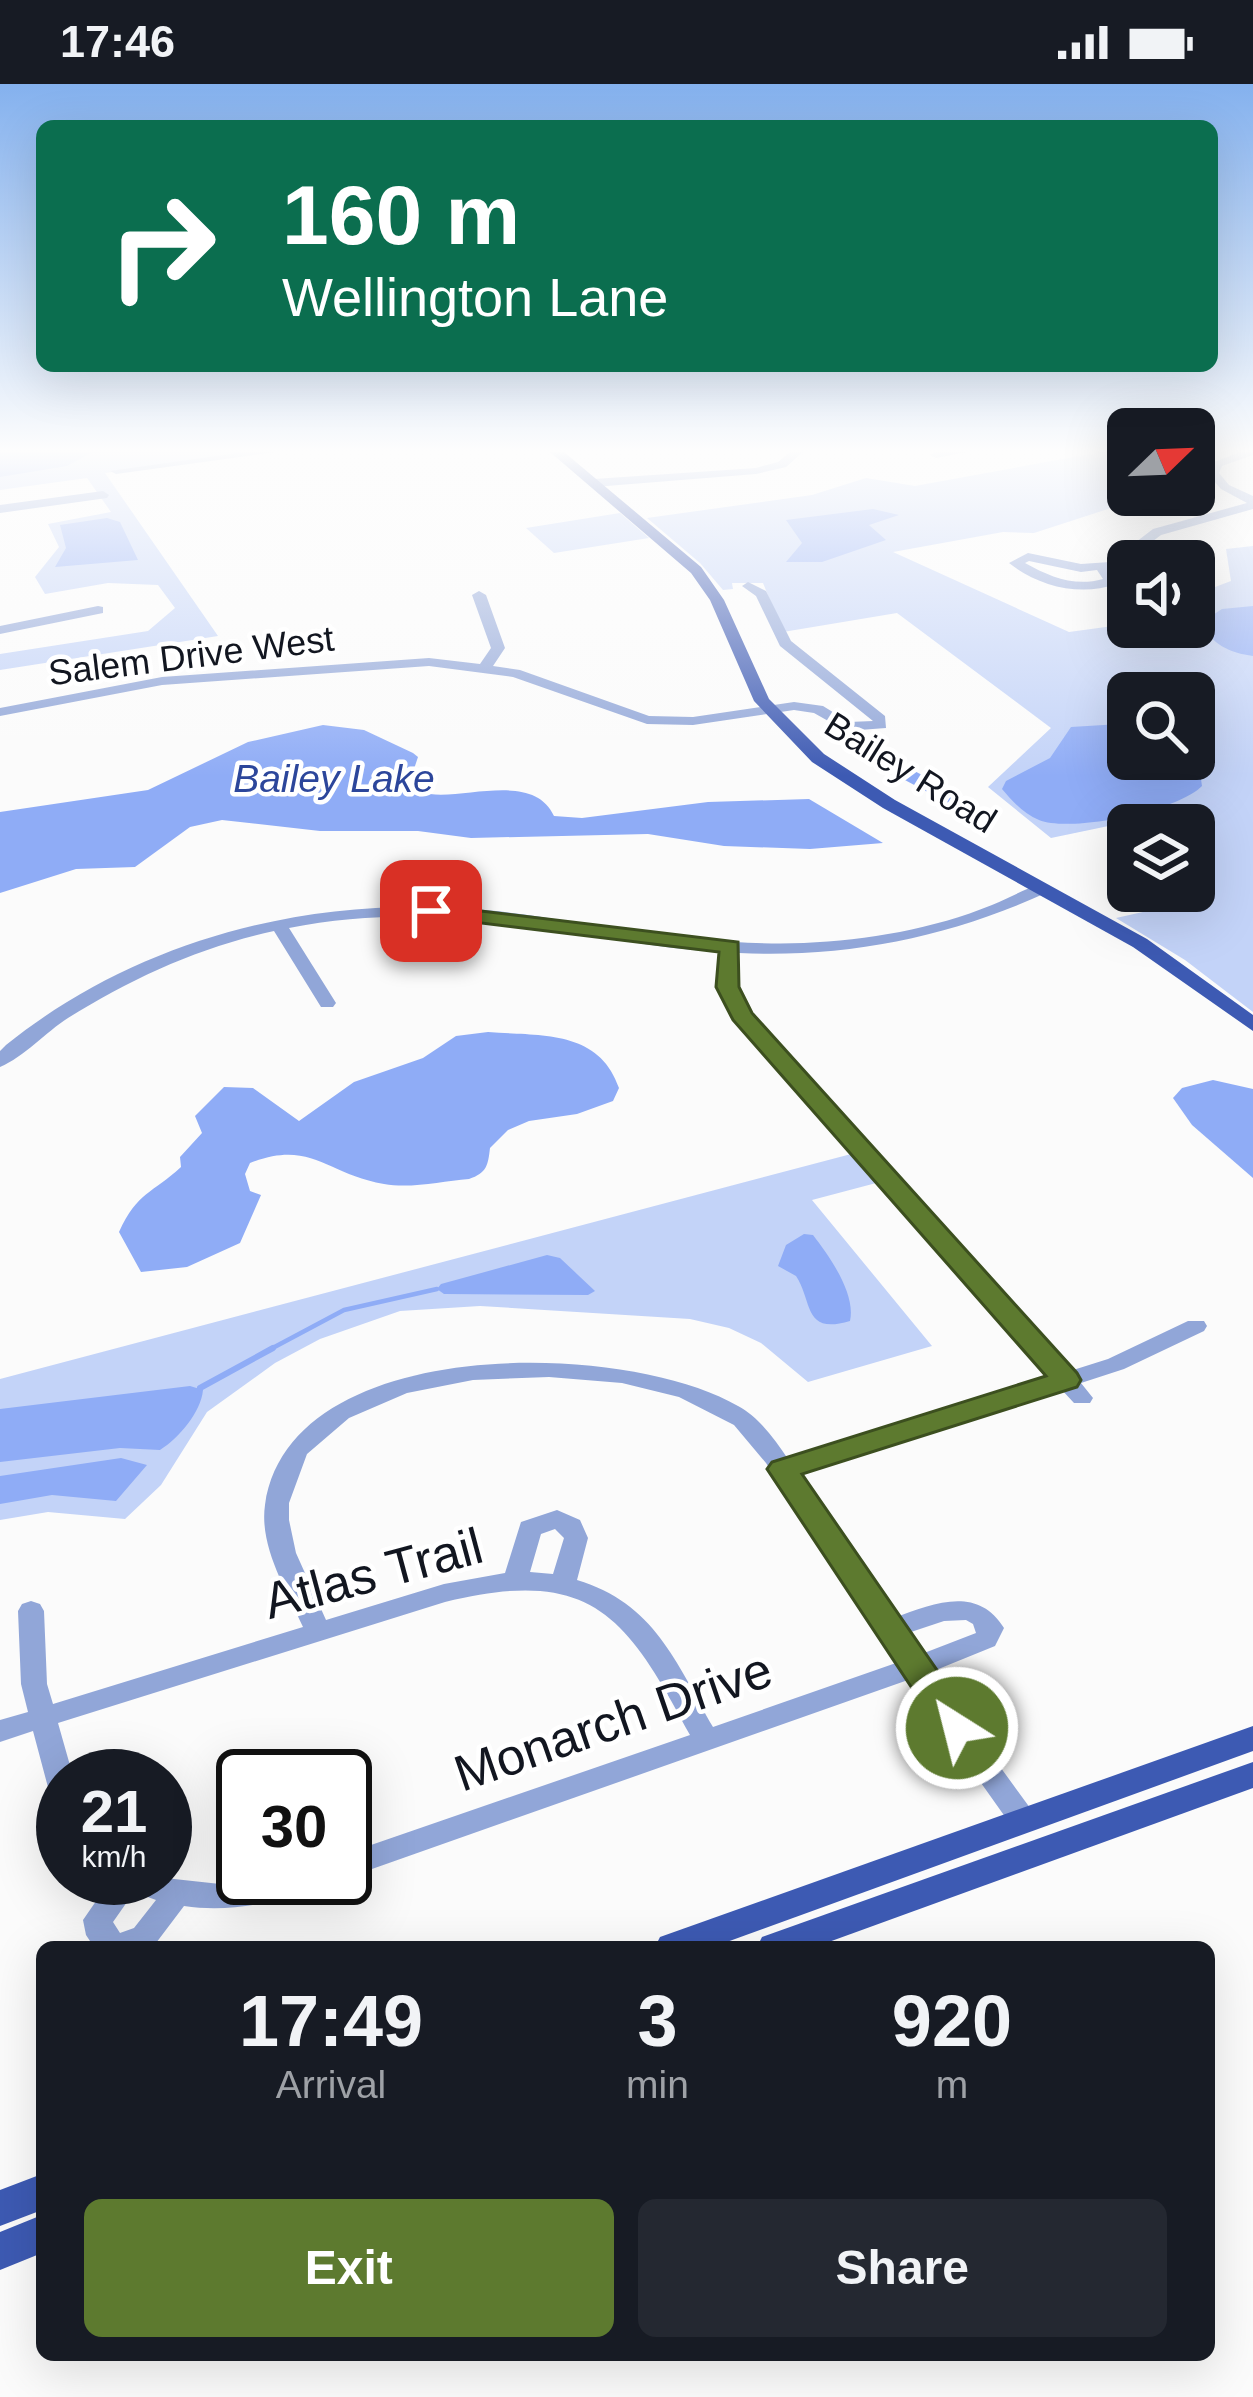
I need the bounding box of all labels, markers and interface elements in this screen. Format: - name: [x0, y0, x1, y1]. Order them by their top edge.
- text: 17:46: [60, 16, 175, 67]
- icon: right: [84, 168, 240, 324]
- text: 160 m: [282, 168, 520, 262]
- text: Wellington Lane: [282, 267, 668, 327]
- north arrow: [1107, 408, 1215, 516]
- map controls: [1107, 408, 1215, 912]
- button: sound: [1107, 540, 1215, 648]
- street label: Salem Drive West: [46, 618, 336, 693]
- button: search: [1107, 672, 1215, 780]
- street label: Bailey Road: [818, 704, 1004, 841]
- water label: Bailey Lake: [233, 757, 435, 800]
- button: layers: [1107, 804, 1215, 912]
- pin: [380, 860, 482, 962]
- icon: arrive: [398, 878, 464, 944]
- street label: Atlas Trail: [258, 1517, 489, 1630]
- street label: Monarch Drive: [447, 1641, 779, 1802]
- position arrow: [894, 1665, 1020, 1791]
- speed limit sign: 30: [216, 1749, 372, 1905]
- text: 21: [81, 1778, 147, 1845]
- text: km/h: [81, 1840, 147, 1873]
- text: 17:49: [239, 1981, 423, 2061]
- text: 3: [637, 1981, 678, 2061]
- text: 920: [892, 1981, 1012, 2061]
- text: Arrival: [276, 2063, 386, 2106]
- text: min: [626, 2063, 689, 2106]
- text: m: [936, 2063, 968, 2106]
- button: Exit: [84, 2199, 614, 2337]
- button: Share: [638, 2199, 1167, 2337]

